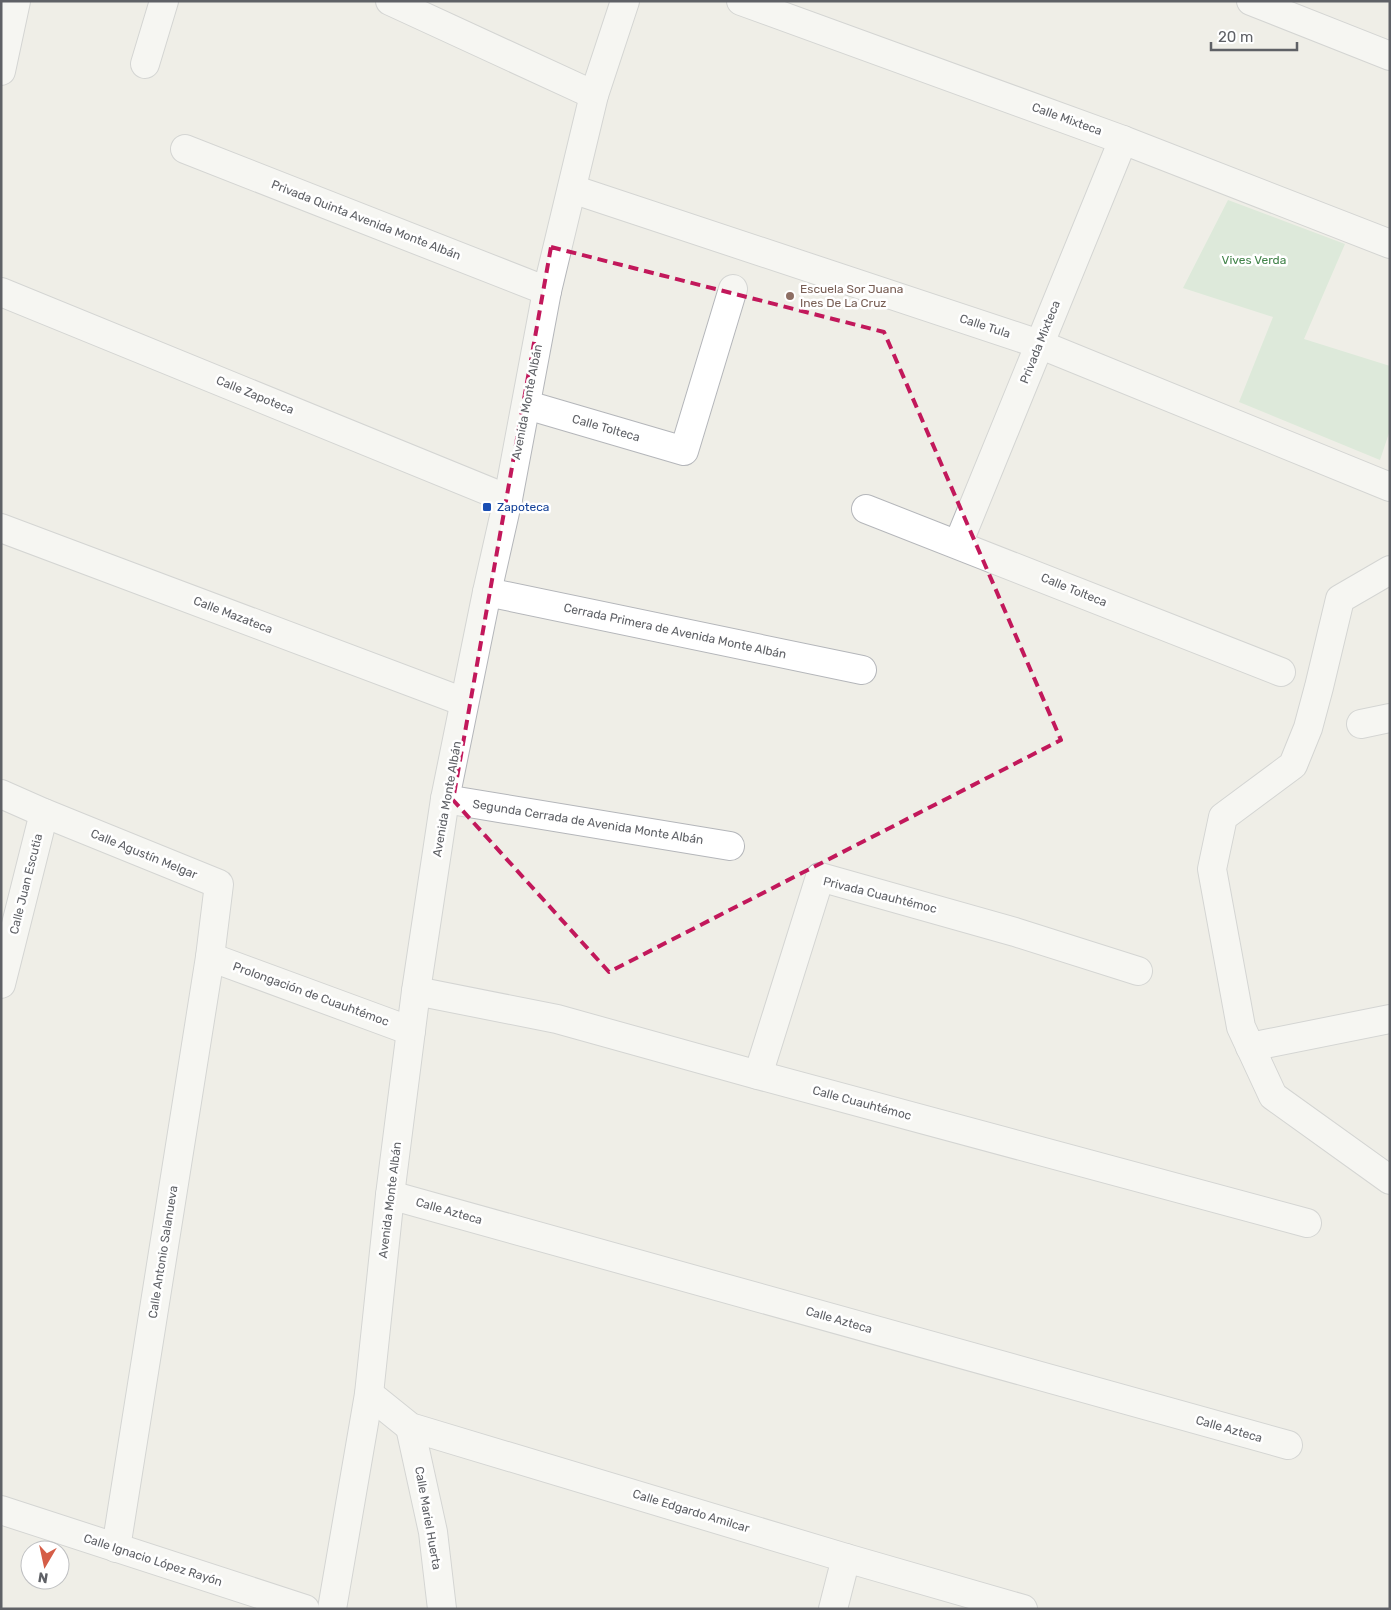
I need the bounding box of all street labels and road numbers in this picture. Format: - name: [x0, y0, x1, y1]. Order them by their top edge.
- street label: Calle Mixteca: [1030, 100, 1104, 138]
- street label: Privada Quinta Avenida Monte Albán: [269, 177, 463, 263]
- street label: Privada Mixteca: [1017, 298, 1063, 386]
- street label: Calle Tula: [958, 311, 1012, 341]
- street label: Avenida Monte Albán: [509, 343, 545, 461]
- street label: Calle Zapoteca: [214, 373, 296, 417]
- street label: Calle Tolteca: [570, 412, 642, 444]
- street label: Calle Tolteca: [1039, 570, 1109, 610]
- street label: Calle Mazateca: [191, 593, 275, 637]
- street label: Cerrada Primera de Avenida Monte Albán: [562, 601, 788, 661]
- street label: Avenida Monte Albán: [430, 740, 464, 858]
- street label: Segunda Cerrada de Avenida Monte Albán: [472, 797, 704, 847]
- street label: Calle Agustín Melgar: [89, 826, 200, 882]
- street label: Calle Juan Escutia: [7, 832, 45, 936]
- street label: Privada Cuauhtémoc: [822, 874, 939, 916]
- street label: Prolongación de Cuauhtémoc: [231, 959, 391, 1029]
- street label: Calle Cuauhtémoc: [811, 1083, 913, 1123]
- street label: Avenida Monte Albán: [376, 1141, 404, 1259]
- street label: Calle Antonio Salanueva: [146, 1185, 180, 1319]
- street label: Calle Azteca: [414, 1195, 484, 1227]
- street label: Calle Azteca: [804, 1304, 874, 1336]
- street label: Calle Azteca: [1194, 1413, 1264, 1445]
- street label: Calle Mariel Huerta: [412, 1465, 444, 1571]
- street label: Calle Edgardo Amilcar: [631, 1487, 752, 1536]
- street label: Calle Ignacio López Rayón: [82, 1531, 224, 1589]

